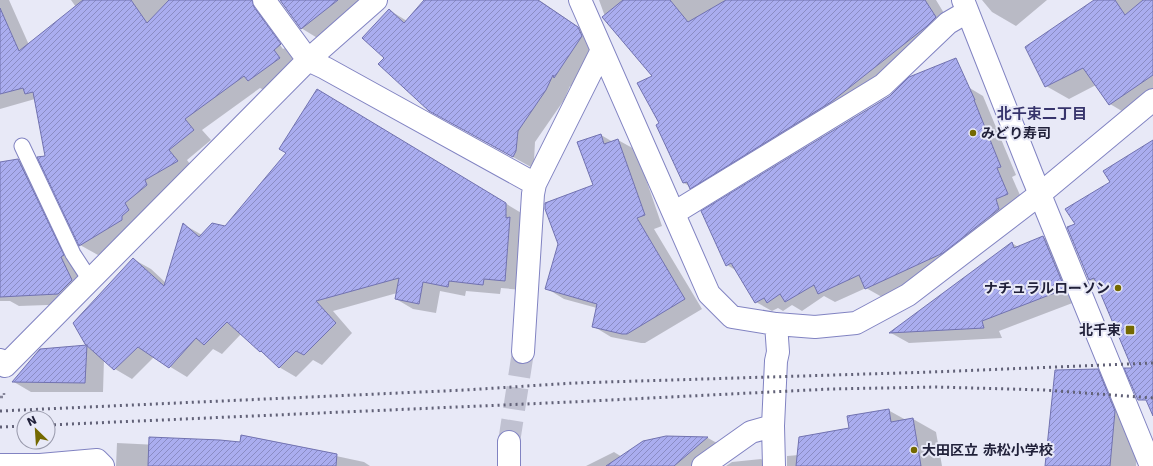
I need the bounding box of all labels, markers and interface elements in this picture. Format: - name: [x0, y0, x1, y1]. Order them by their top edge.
- district label: 北千束二丁目: [997, 105, 1087, 123]
- place label: みどり寿司: [981, 125, 1051, 141]
- marker: みどり寿司: [968, 128, 978, 138]
- place label: ナチュラルローソン: [984, 280, 1110, 296]
- marker: ナチュラルローソン: [1113, 283, 1123, 293]
- place label: 北千束: [1079, 322, 1121, 338]
- marker: 北千束: [1124, 324, 1136, 336]
- north arrow: [16, 410, 56, 450]
- text: N: [25, 414, 39, 429]
- place label: 大田区立 赤松小学校: [922, 442, 1053, 458]
- marker: 大田区立 赤松小学校: [909, 445, 919, 455]

